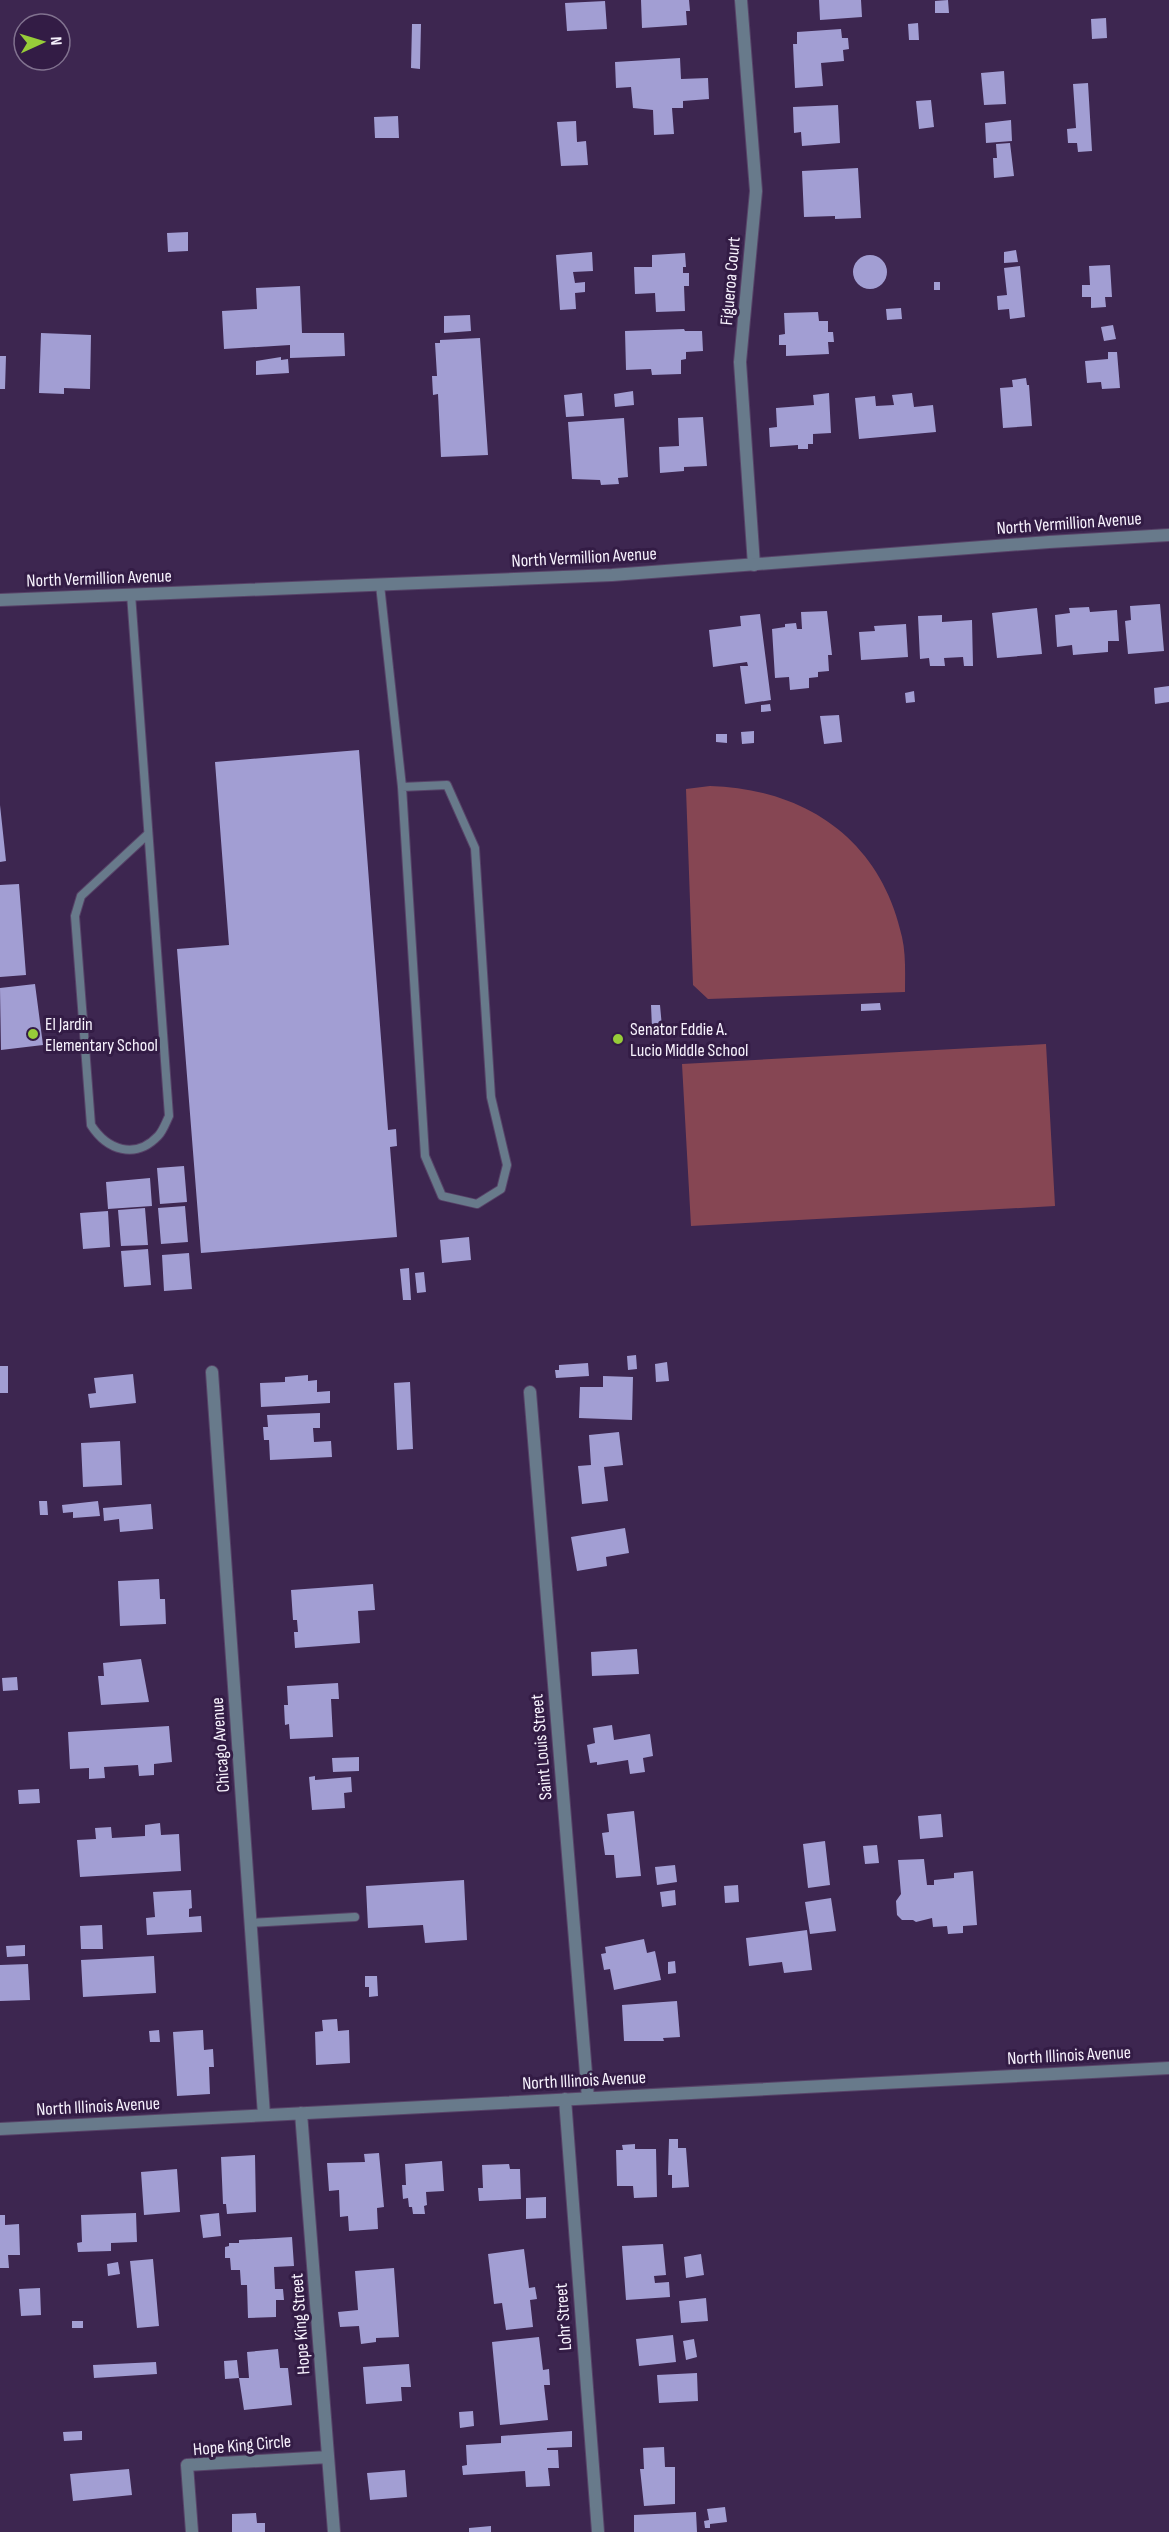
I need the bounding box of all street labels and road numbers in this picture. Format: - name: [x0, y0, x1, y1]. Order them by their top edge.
- street label: Figueroa Court: [716, 235, 745, 326]
- street label: North Vermillion Avenue: [996, 508, 1142, 539]
- street label: North Vermillion Avenue: [511, 543, 657, 572]
- street label: North Vermillion Avenue: [26, 565, 172, 592]
- street label: Saint Louis Street: [526, 1693, 557, 1801]
- street label: Chicago Avenue: [207, 1697, 234, 1793]
- street label: North Illinois Avenue: [1007, 2042, 1131, 2069]
- street label: North Illinois Avenue: [522, 2067, 646, 2094]
- street label: North Illinois Avenue: [36, 2093, 160, 2120]
- street label: Hope King Street: [286, 2272, 315, 2375]
- street label: Lohr Street: [551, 2282, 576, 2351]
- street label: Hope King Circle: [192, 2431, 292, 2460]

